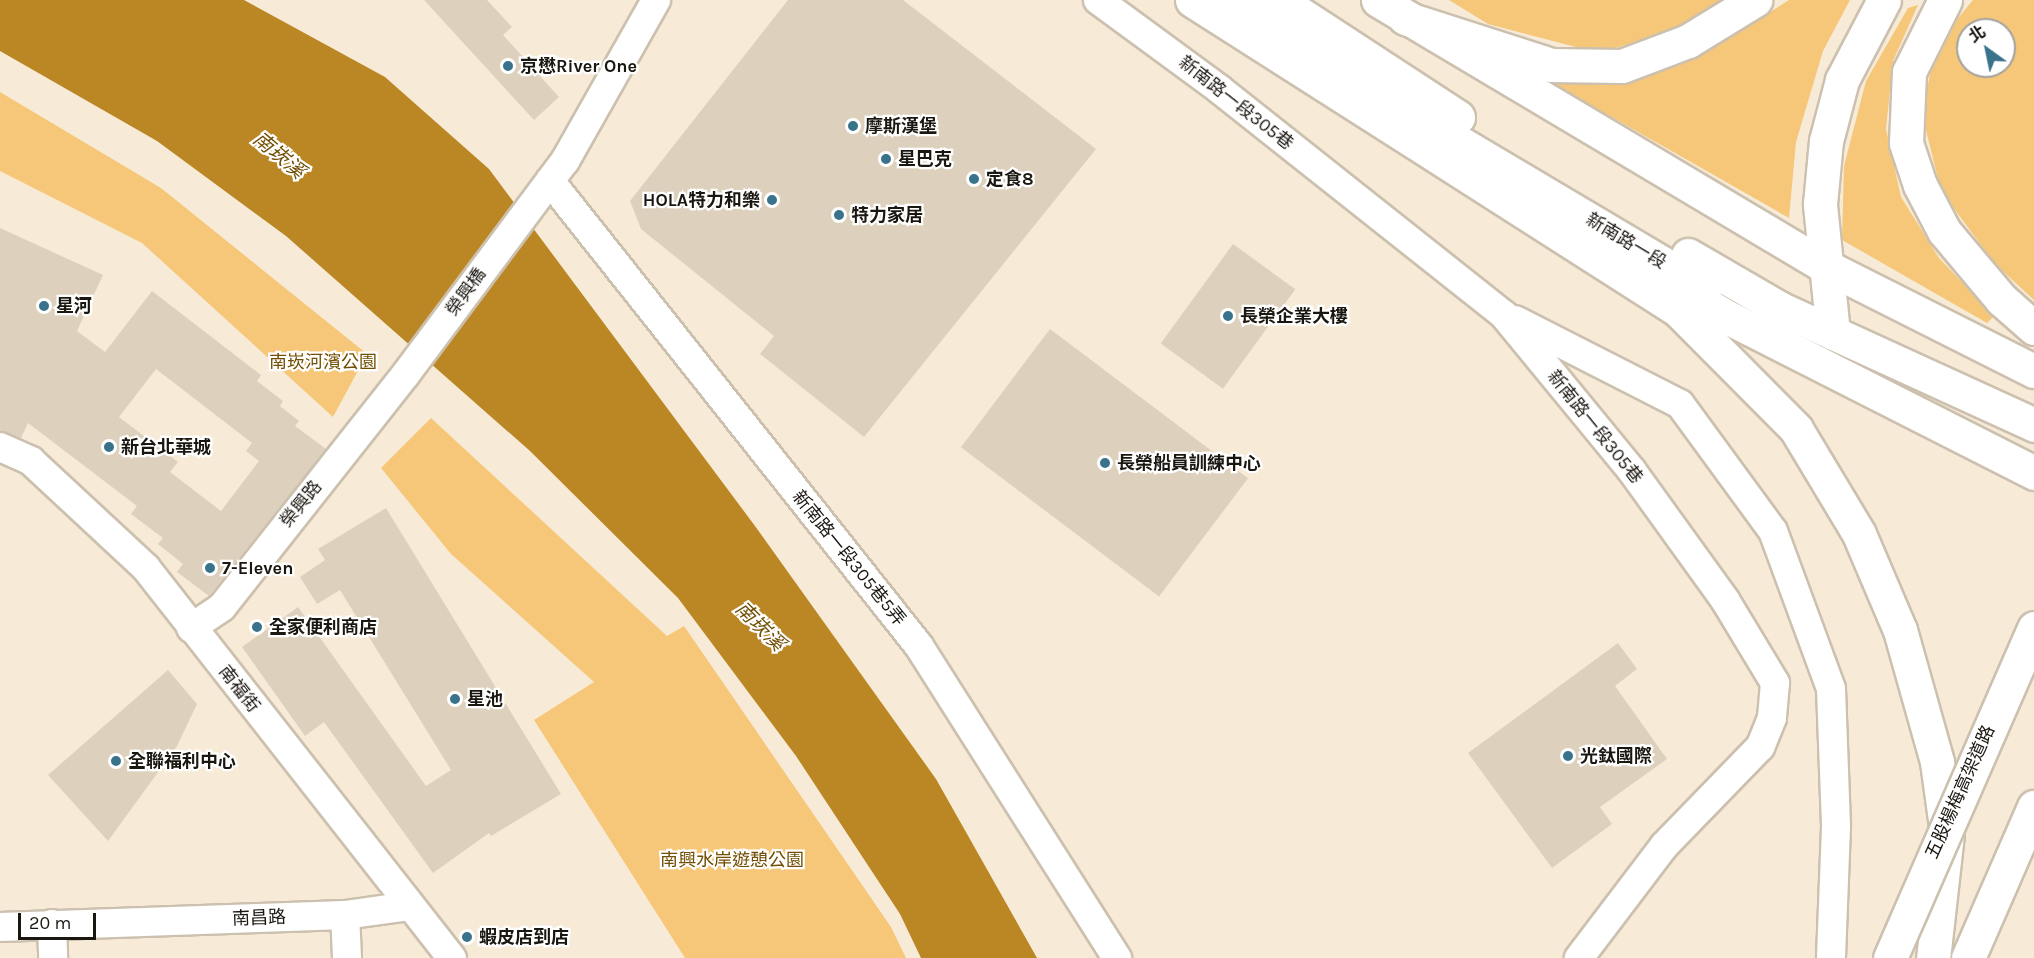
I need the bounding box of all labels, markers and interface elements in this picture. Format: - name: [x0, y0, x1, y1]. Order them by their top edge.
- north arrow: [1956, 18, 2016, 78]
- text: 北: [1965, 22, 1989, 46]
- street label: 新南路一段305巷: [1174, 52, 1298, 154]
- place label: 京懋River One: [520, 55, 637, 77]
- marker: 京懋River One: [501, 59, 515, 73]
- place label: 摩斯漢堡: [865, 115, 937, 137]
- marker: 摩斯漢堡: [846, 119, 860, 133]
- water label: 南崁溪: [248, 127, 310, 183]
- place label: 星巴克: [898, 148, 952, 170]
- marker: 星巴克: [879, 152, 893, 166]
- place label: 定食8: [986, 168, 1034, 190]
- marker: 定食8: [967, 172, 981, 186]
- place label: HOLA特力和樂: [643, 189, 760, 211]
- marker: HOLA特力和樂: [765, 193, 779, 207]
- place label: 特力家居: [851, 204, 923, 226]
- marker: 特力家居: [832, 208, 846, 222]
- street label: 新南路一段: [1582, 209, 1670, 273]
- street label: 榮興橋: [441, 264, 491, 320]
- place label: 星河: [56, 295, 92, 317]
- marker: 星河: [37, 299, 51, 313]
- place label: 長榮企業大樓: [1240, 305, 1348, 327]
- marker: 長榮企業大樓: [1221, 309, 1235, 323]
- park label: 南崁河濱公園: [269, 351, 377, 373]
- street label: 新南路一段305巷: [1543, 366, 1647, 488]
- place label: 新台北華城: [121, 436, 211, 458]
- marker: 新台北華城: [102, 440, 116, 454]
- place label: 長榮船員訓練中心: [1117, 452, 1261, 474]
- marker: 長榮船員訓練中心: [1098, 456, 1112, 470]
- street label: 榮興路: [276, 476, 326, 532]
- street label: 新南路一段305巷5弄: [788, 486, 910, 630]
- place label: 7-Eleven: [222, 557, 293, 579]
- marker: 7-Eleven: [203, 561, 217, 575]
- water label: 南崁溪: [730, 596, 790, 656]
- place label: 全家便利商店: [269, 616, 377, 638]
- marker: 全家便利商店: [250, 620, 264, 634]
- street label: 南福街: [214, 661, 264, 717]
- place label: 星池: [467, 688, 503, 710]
- marker: 星池: [448, 692, 462, 706]
- street label: 五股楊梅高架道路: [1921, 722, 1999, 862]
- place label: 光鈦國際: [1580, 745, 1652, 767]
- marker: 光鈦國際: [1561, 749, 1575, 763]
- place label: 全聯福利中心: [128, 750, 236, 772]
- marker: 全聯福利中心: [109, 754, 123, 768]
- park label: 南興水岸遊憩公園: [660, 849, 804, 871]
- scale bar: [21, 901, 99, 939]
- street label: 南昌路: [232, 906, 286, 930]
- text: 20 m: [29, 912, 71, 934]
- place label: 蝦皮店到店: [479, 926, 569, 948]
- marker: 蝦皮店到店: [460, 930, 474, 944]

